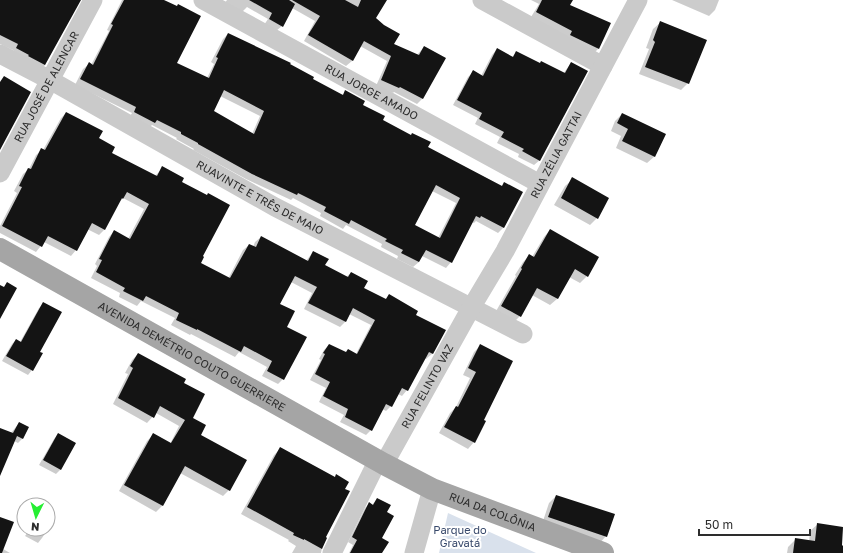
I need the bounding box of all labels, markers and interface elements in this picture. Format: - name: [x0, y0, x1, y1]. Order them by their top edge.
- street label: RUA JOSÉ DE ALENCAR: [11, 29, 81, 144]
- street label: RUA JORGE AMADO: [323, 61, 421, 122]
- street label: RUA ZÉLIA GATTAI: [527, 109, 584, 200]
- street label: RUAVINTE E TRÊS DE MAIO: [194, 157, 326, 237]
- street label: AVENIDA DEMÉTRIO COUTO GUERRIERE: [96, 298, 288, 414]
- street label: RUA FELINTO VAZ: [398, 341, 456, 430]
- street label: RUA DA COLÔNIA: [448, 489, 539, 534]
- north arrow: [16, 497, 56, 537]
- scale bar: [699, 511, 810, 537]
- text: 50 m: [705, 517, 733, 532]
- text: N: [30, 521, 40, 534]
- park label: Parque do Gravatá: [433, 523, 487, 549]

